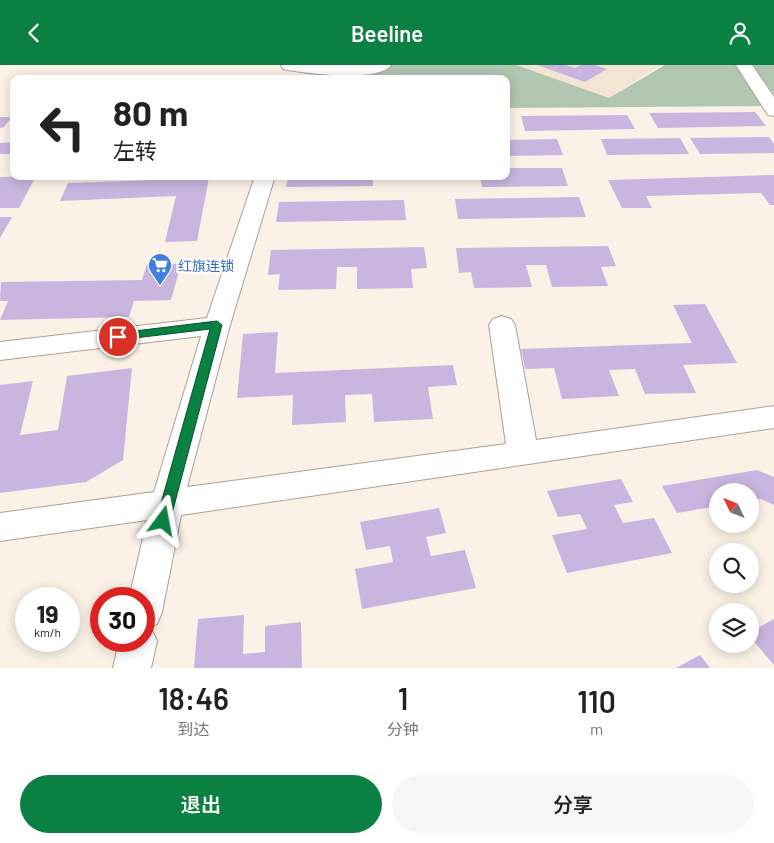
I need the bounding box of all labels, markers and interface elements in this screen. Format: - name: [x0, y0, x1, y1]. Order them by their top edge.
- icon: back: [20, 19, 48, 47]
- icon: person: [726, 19, 754, 47]
- text: Beeline: [351, 20, 423, 46]
- text: 80 m: [113, 91, 188, 133]
- icon: left: [30, 95, 95, 160]
- text: 左转: [113, 137, 157, 163]
- supermarket icon: 红旗连锁: [147, 252, 173, 286]
- place label: 红旗连锁: [178, 257, 234, 274]
- pin: [97, 316, 139, 358]
- icon: arrive: [104, 323, 132, 351]
- north arrow: [709, 483, 759, 533]
- map controls: [709, 483, 759, 653]
- position arrow: [136, 494, 188, 546]
- button: search: [709, 543, 759, 593]
- speed limit sign: 30: [90, 587, 155, 652]
- text: 19: [36, 598, 59, 628]
- button: layers: [709, 603, 759, 653]
- text: km/h: [34, 625, 61, 639]
- text: 18:46: [158, 680, 229, 716]
- text: 1: [398, 680, 408, 716]
- text: 110: [577, 683, 616, 719]
- text: 到达: [178, 719, 210, 738]
- text: 分钟: [387, 719, 419, 738]
- text: m: [590, 719, 603, 738]
- button: 退出: [20, 775, 382, 833]
- button: 分享: [392, 775, 754, 833]

